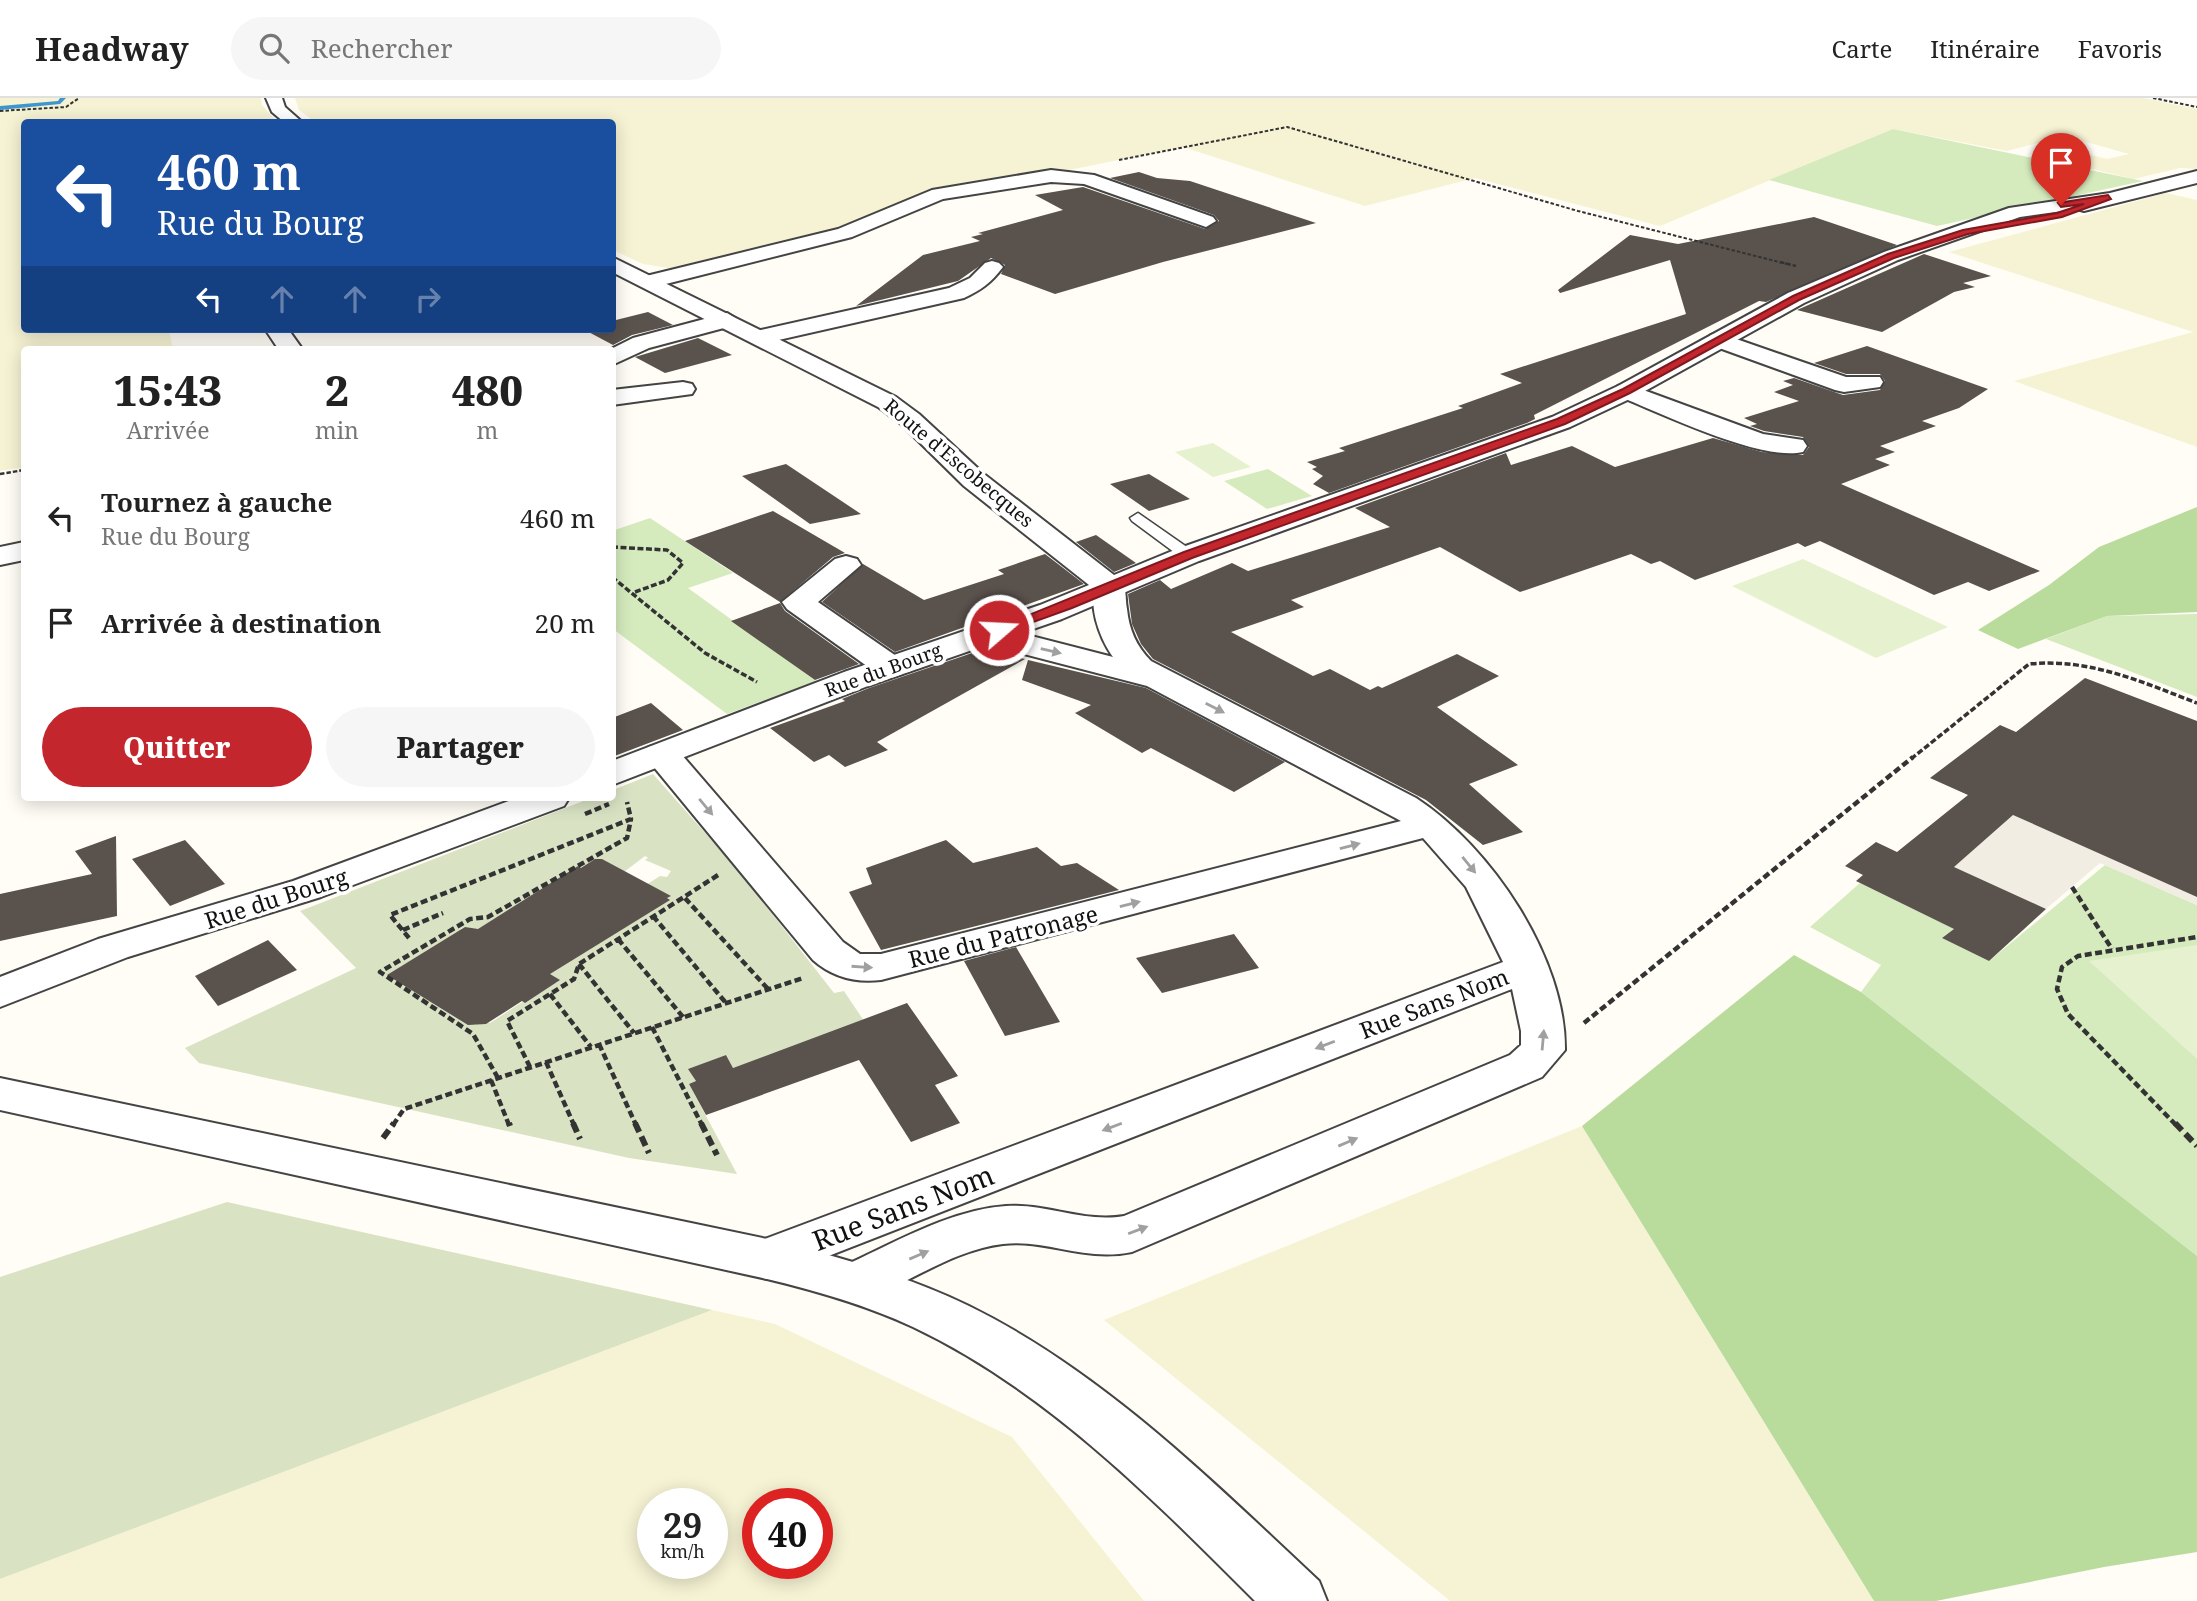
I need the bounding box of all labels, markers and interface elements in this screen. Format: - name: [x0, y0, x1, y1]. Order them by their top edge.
- search box: [231, 17, 721, 80]
- text: Headway: [35, 26, 189, 71]
- icon: search: [255, 29, 293, 67]
- text: Rechercher: [311, 30, 453, 66]
- text: Carte: [1831, 32, 1892, 65]
- text: Itinéraire: [1930, 32, 2040, 65]
- text: Favoris: [2078, 32, 2162, 65]
- pin: [2031, 133, 2091, 205]
- text: 460 m: [157, 138, 301, 204]
- icon: arrive: [2042, 144, 2080, 182]
- icon: left: [42, 147, 133, 238]
- text: Rue du Bourg: [157, 201, 364, 244]
- icon: left: [190, 280, 228, 318]
- icon: ahead: [263, 280, 301, 318]
- icon: ahead: [336, 280, 374, 318]
- icon: right: [409, 280, 447, 318]
- text: 15:43: [114, 361, 222, 418]
- text: 2: [325, 361, 349, 418]
- text: 480: [452, 361, 523, 418]
- street label: Route d'Escobecques: [879, 393, 1039, 533]
- text: Arrivée: [126, 414, 210, 446]
- text: min: [315, 414, 359, 446]
- text: m: [477, 414, 498, 446]
- text: Tournez à gauche: [101, 484, 332, 520]
- icon: left: [42, 499, 80, 537]
- text: 460 m: [520, 500, 595, 536]
- text: Rue du Bourg: [101, 520, 250, 552]
- position arrow: [962, 593, 1036, 667]
- icon: arrive: [42, 604, 80, 642]
- text: Arrivée à destination: [101, 605, 381, 641]
- text: 20 m: [535, 605, 595, 641]
- street label: Rue du Bourg: [821, 637, 945, 703]
- one-way arrow: [1040, 645, 1062, 656]
- one-way arrow: [1205, 703, 1225, 714]
- button: Quitter: [42, 707, 312, 787]
- button: Partager: [326, 707, 595, 787]
- one-way arrow: [698, 799, 713, 816]
- one-way arrow: [1339, 840, 1361, 851]
- one-way arrow: [1462, 855, 1477, 873]
- street label: Rue du Bourg: [200, 860, 352, 936]
- street label: Rue du Patronage: [905, 897, 1101, 975]
- one-way arrow: [1119, 898, 1141, 909]
- street label: Rue Sans Nom: [1355, 960, 1513, 1046]
- one-way arrow: [851, 962, 873, 973]
- one-way arrow: [1538, 1029, 1549, 1051]
- one-way arrow: [1314, 1040, 1335, 1051]
- one-way arrow: [1102, 1121, 1123, 1132]
- one-way arrow: [1337, 1136, 1358, 1147]
- street label: Rue Sans Nom: [807, 1155, 999, 1259]
- one-way arrow: [1128, 1225, 1149, 1236]
- one-way arrow: [909, 1249, 929, 1261]
- speed limit sign: 40: [742, 1488, 833, 1579]
- text: 29: [663, 1501, 702, 1548]
- text: km/h: [660, 1539, 705, 1563]

